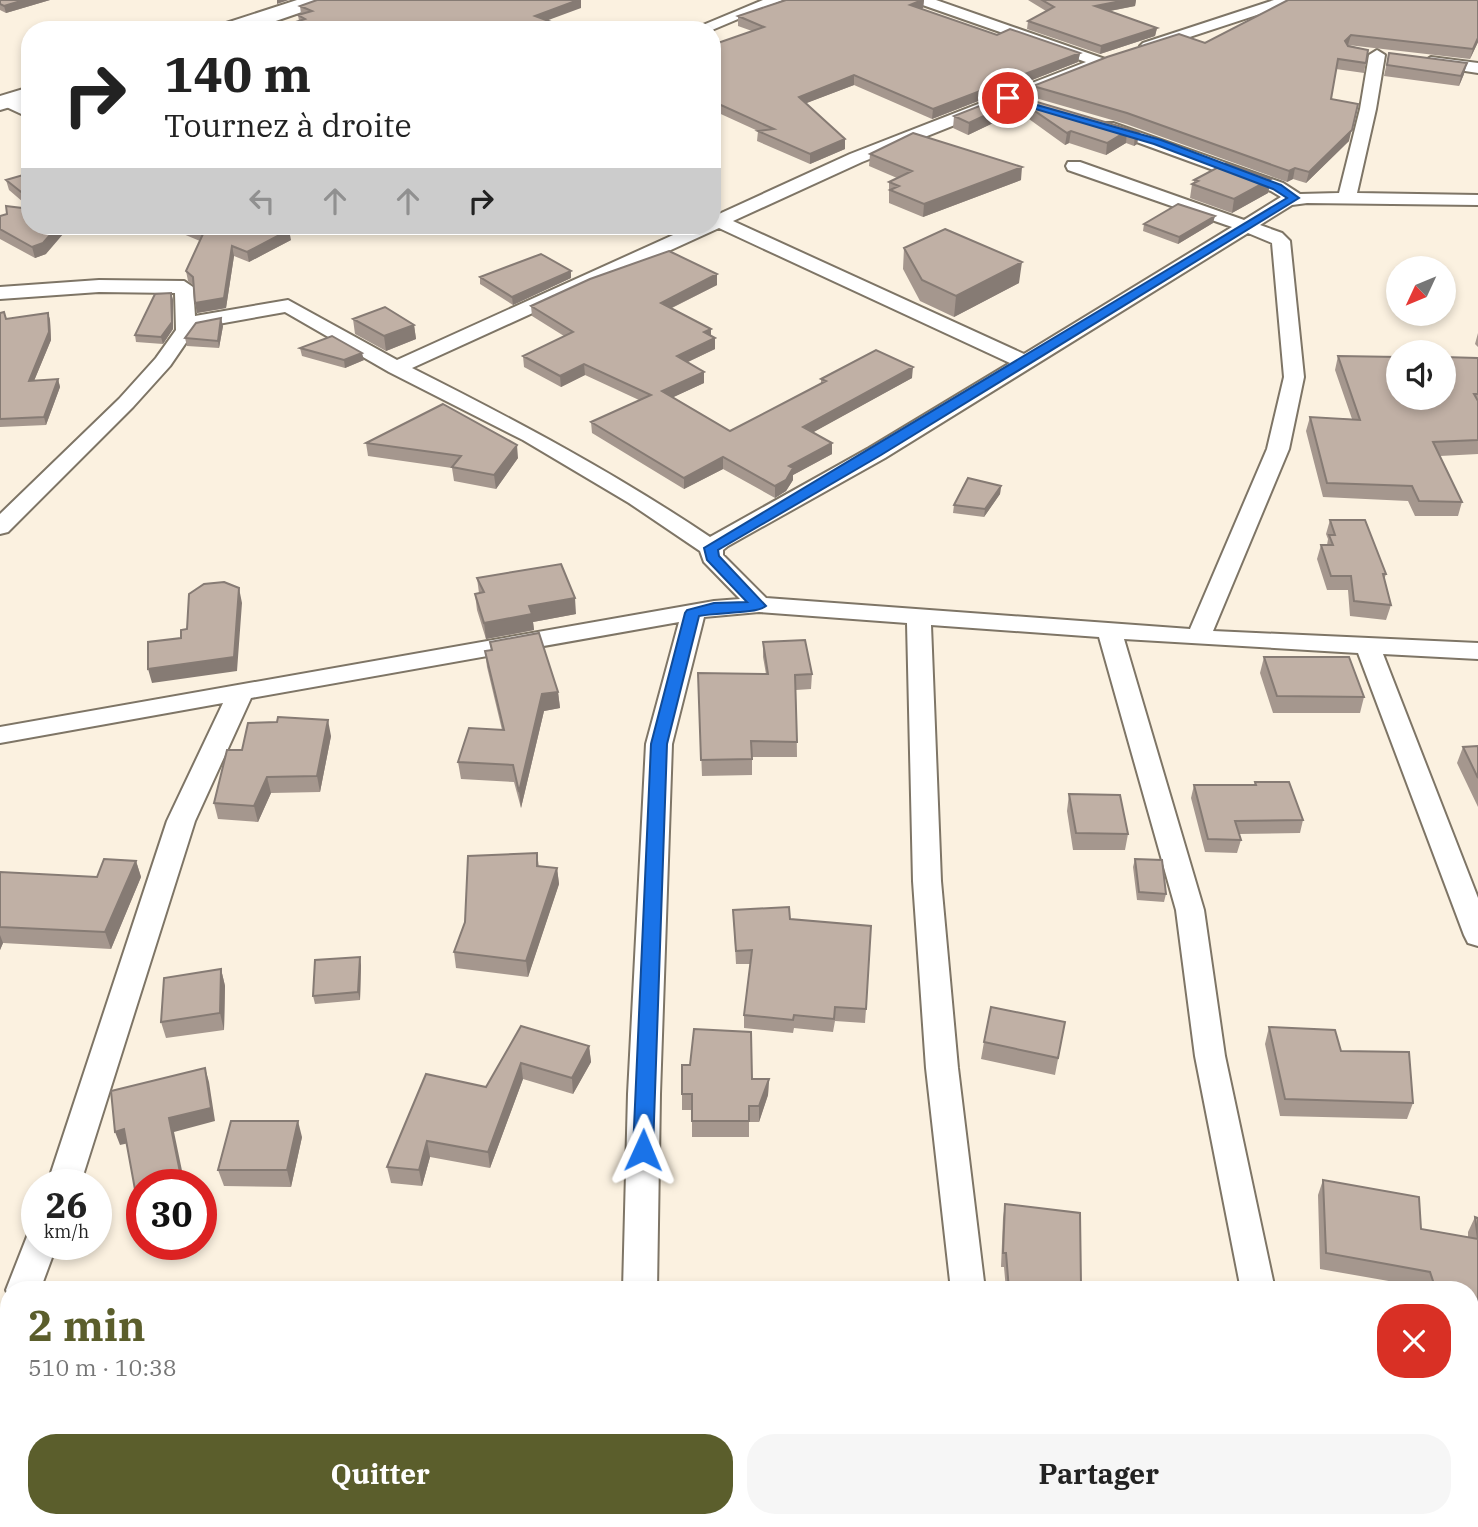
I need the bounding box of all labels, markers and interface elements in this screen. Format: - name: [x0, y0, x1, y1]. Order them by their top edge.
- text: 140 m: [164, 42, 311, 105]
- icon: right: [49, 49, 140, 140]
- pin: [978, 68, 1038, 128]
- icon: arrive: [989, 79, 1027, 117]
- text: Tournez à droite: [164, 104, 412, 146]
- icon: left: [243, 182, 281, 220]
- icon: ahead: [316, 182, 354, 220]
- icon: ahead: [389, 182, 427, 220]
- icon: right: [462, 182, 500, 220]
- north arrow: [1386, 256, 1456, 326]
- map controls: [1386, 256, 1456, 410]
- button: sound: [1386, 340, 1456, 410]
- position arrow: [606, 1113, 680, 1187]
- speed limit sign: 30: [126, 1169, 217, 1260]
- text: 26: [45, 1182, 88, 1228]
- text: km/h: [44, 1220, 89, 1243]
- text: 2 min: [28, 1298, 146, 1353]
- button: close: [1377, 1304, 1451, 1378]
- text: 510 m · 10:38: [28, 1352, 177, 1382]
- button: Quitter: [28, 1434, 733, 1514]
- button: Partager: [747, 1434, 1451, 1514]

